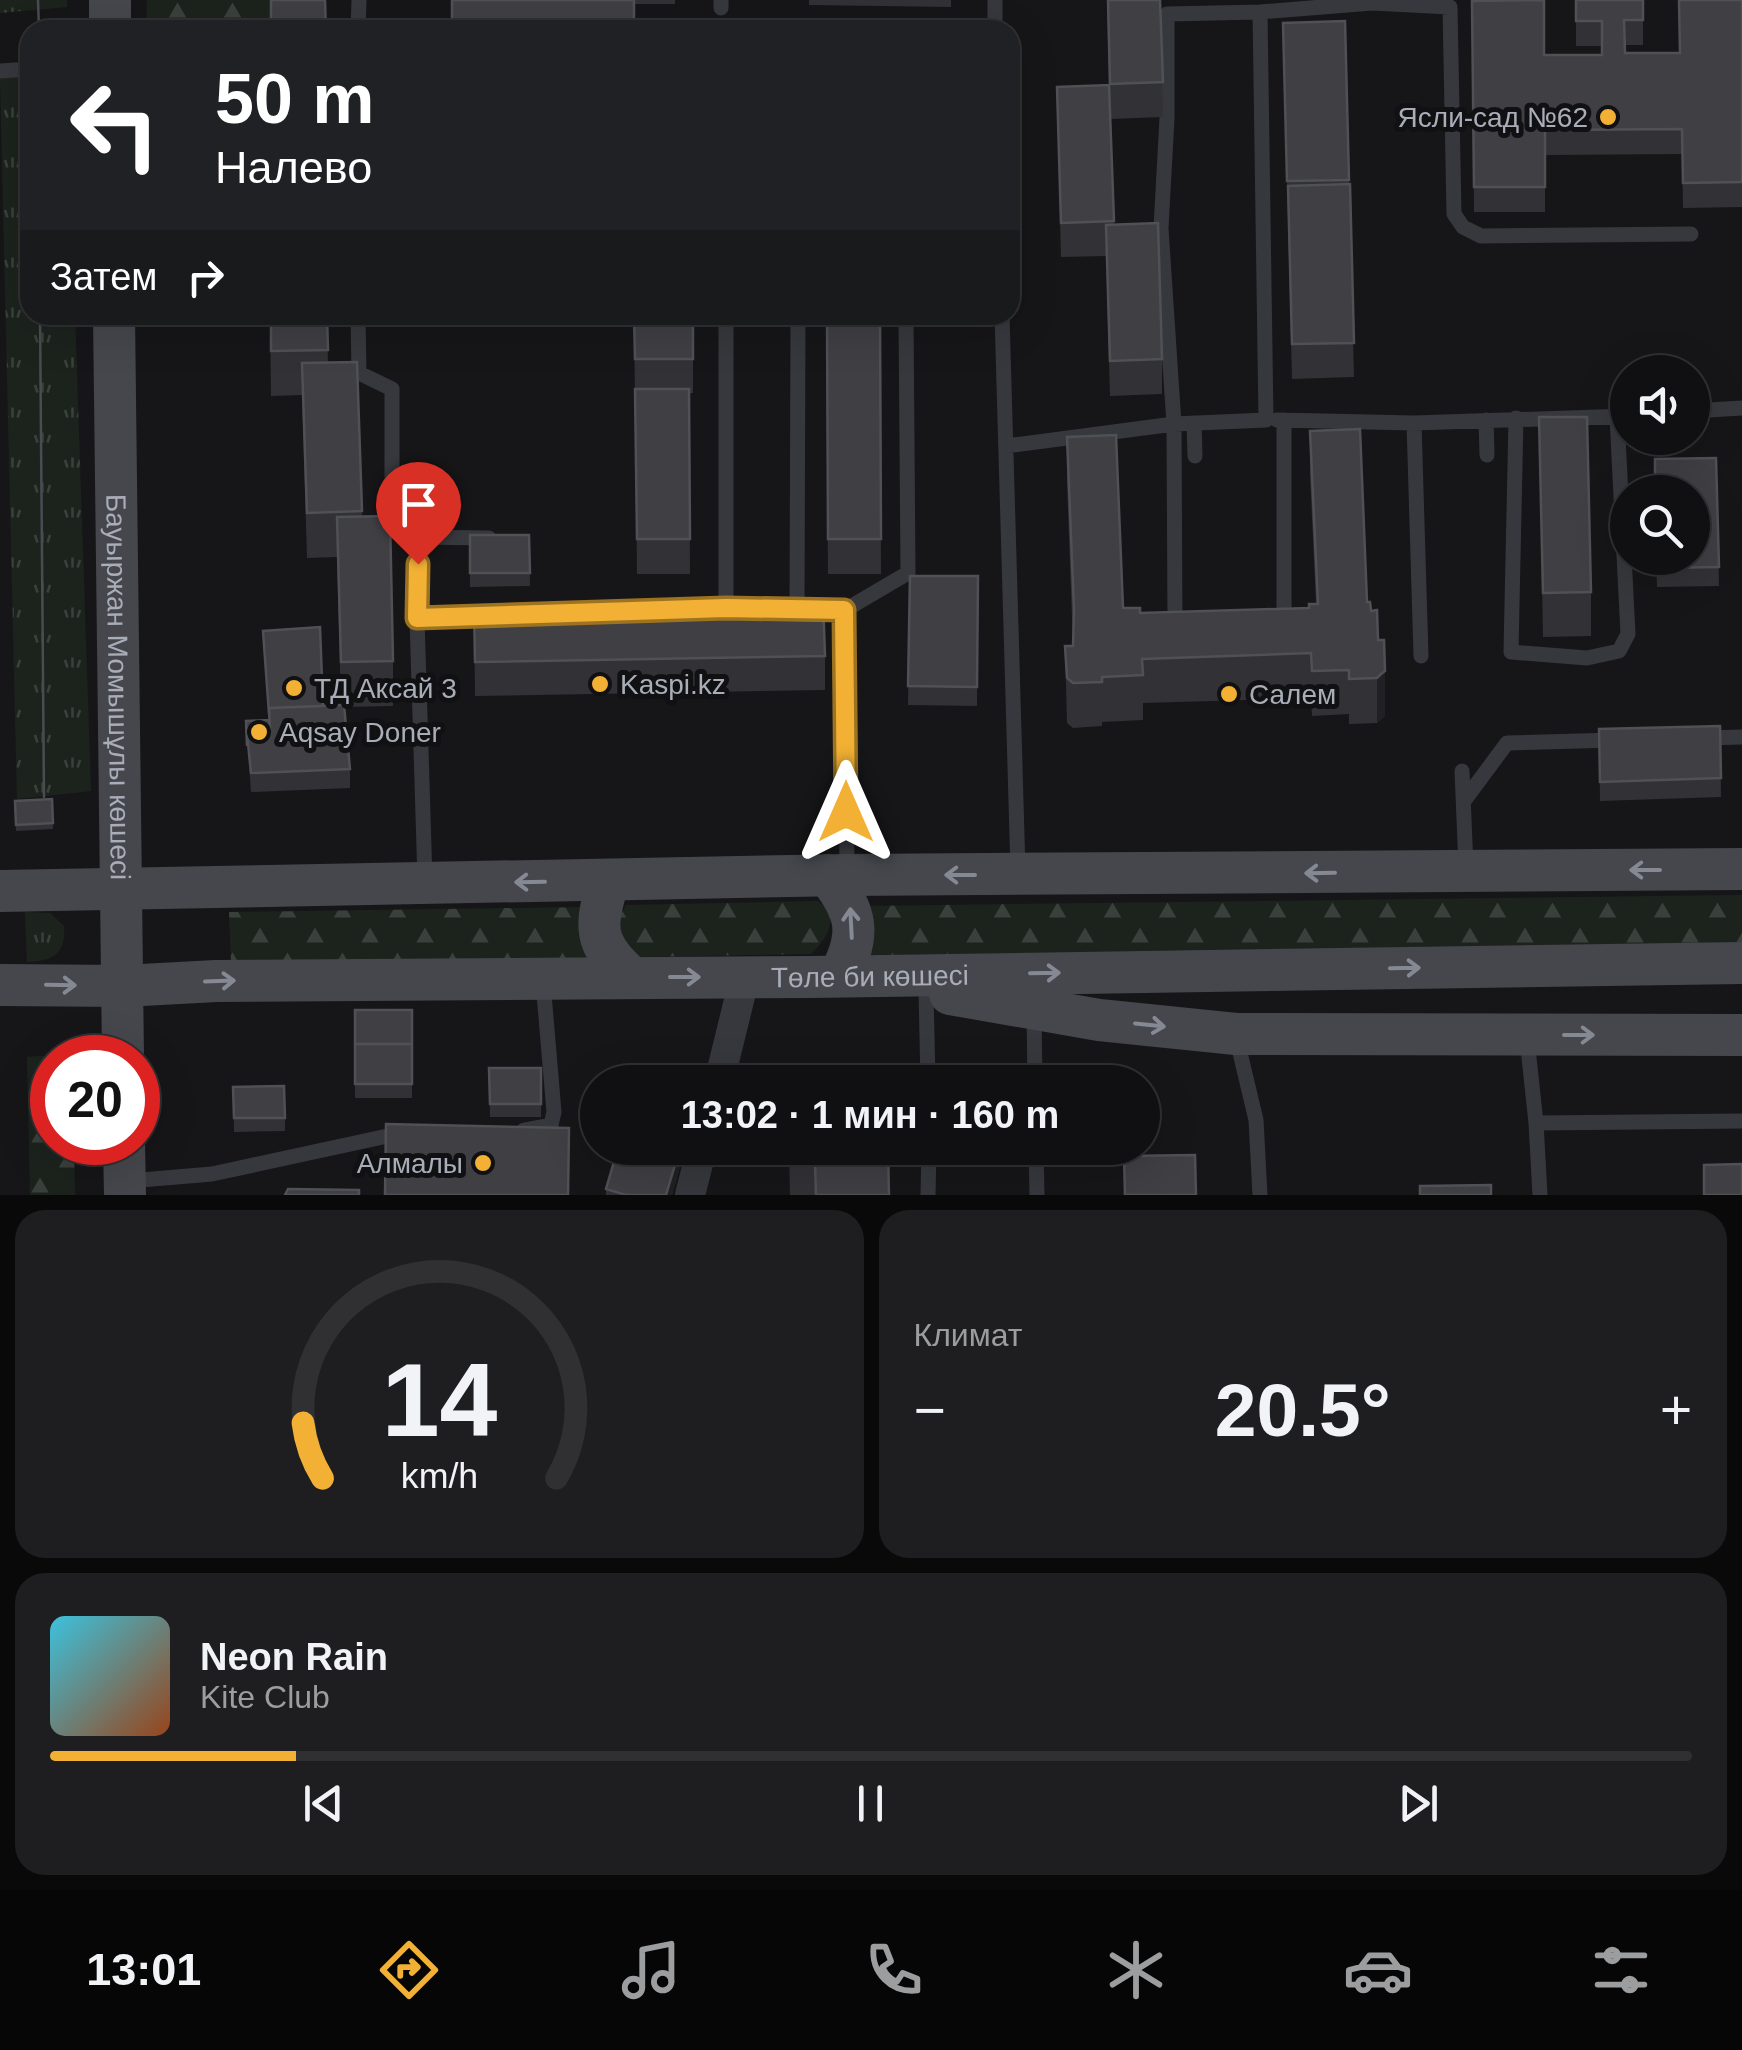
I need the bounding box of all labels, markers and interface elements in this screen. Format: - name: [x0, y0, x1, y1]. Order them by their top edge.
- icon: left: [50, 60, 180, 190]
- text: 50 m: [215, 60, 375, 138]
- place label: Ясли-сад №62: [1398, 102, 1588, 133]
- marker: Ясли-сад №62: [1597, 106, 1619, 128]
- text: Налево: [215, 142, 372, 193]
- icon: right: [178, 250, 233, 305]
- text: Затем: [50, 256, 158, 298]
- map controls: [1610, 355, 1710, 575]
- button: sound: [1610, 355, 1710, 455]
- pin: [376, 462, 461, 565]
- button: search: [1610, 475, 1710, 575]
- icon: arrive: [391, 477, 446, 532]
- street label: Бауыржан Момышұлы көшесі: [100, 494, 136, 880]
- place label: Kaspi.kz: [620, 669, 726, 700]
- place label: ТД Аксай 3: [314, 673, 457, 704]
- marker: Kaspi.kz: [589, 673, 611, 695]
- marker: ТД Аксай 3: [283, 677, 305, 699]
- place label: Салем: [1249, 679, 1336, 710]
- marker: Салем: [1218, 683, 1240, 705]
- place label: Aqsay Doner: [279, 717, 441, 748]
- marker: Aqsay Doner: [248, 721, 270, 743]
- position arrow: [794, 760, 898, 864]
- one-way arrow: [1629, 860, 1662, 880]
- one-way arrow: [1304, 863, 1336, 882]
- one-way arrow: [944, 866, 976, 884]
- one-way arrow: [514, 873, 546, 892]
- one-way arrow: [841, 908, 860, 940]
- one-way arrow: [1388, 958, 1420, 977]
- street label: Төле би көшесі: [771, 960, 969, 993]
- one-way arrow: [1028, 964, 1060, 982]
- one-way arrow: [668, 968, 700, 986]
- one-way arrow: [203, 972, 235, 991]
- one-way arrow: [45, 976, 77, 995]
- one-way arrow: [1133, 1016, 1165, 1035]
- one-way arrow: [1562, 1026, 1595, 1044]
- speed limit sign: 20: [30, 1035, 160, 1165]
- text: 13:02 · 1 мин · 160 m: [681, 1094, 1059, 1136]
- place label: Алмалы: [357, 1148, 463, 1179]
- marker: Алмалы: [472, 1152, 494, 1174]
- text: Климат: [914, 1317, 1022, 1353]
- text: 14: [381, 1342, 497, 1458]
- text: 20.5°: [1215, 1368, 1391, 1452]
- text: −: [914, 1379, 946, 1441]
- text: +: [1660, 1379, 1692, 1441]
- text: km/h: [401, 1456, 478, 1496]
- text: Neon Rain: [200, 1636, 388, 1678]
- text: Kite Club: [200, 1679, 330, 1715]
- icon: previous: [296, 1776, 351, 1831]
- icon: pause: [843, 1776, 898, 1831]
- icon: next: [1391, 1776, 1446, 1831]
- icon: directions: [374, 1935, 444, 2005]
- icon: music: [616, 1935, 686, 2005]
- icon: phone: [859, 1935, 929, 2005]
- icon: climate: [1101, 1935, 1171, 2005]
- icon: car: [1343, 1935, 1413, 2005]
- icon: filters: [1586, 1935, 1656, 2005]
- text: 13:01: [86, 1944, 201, 1995]

